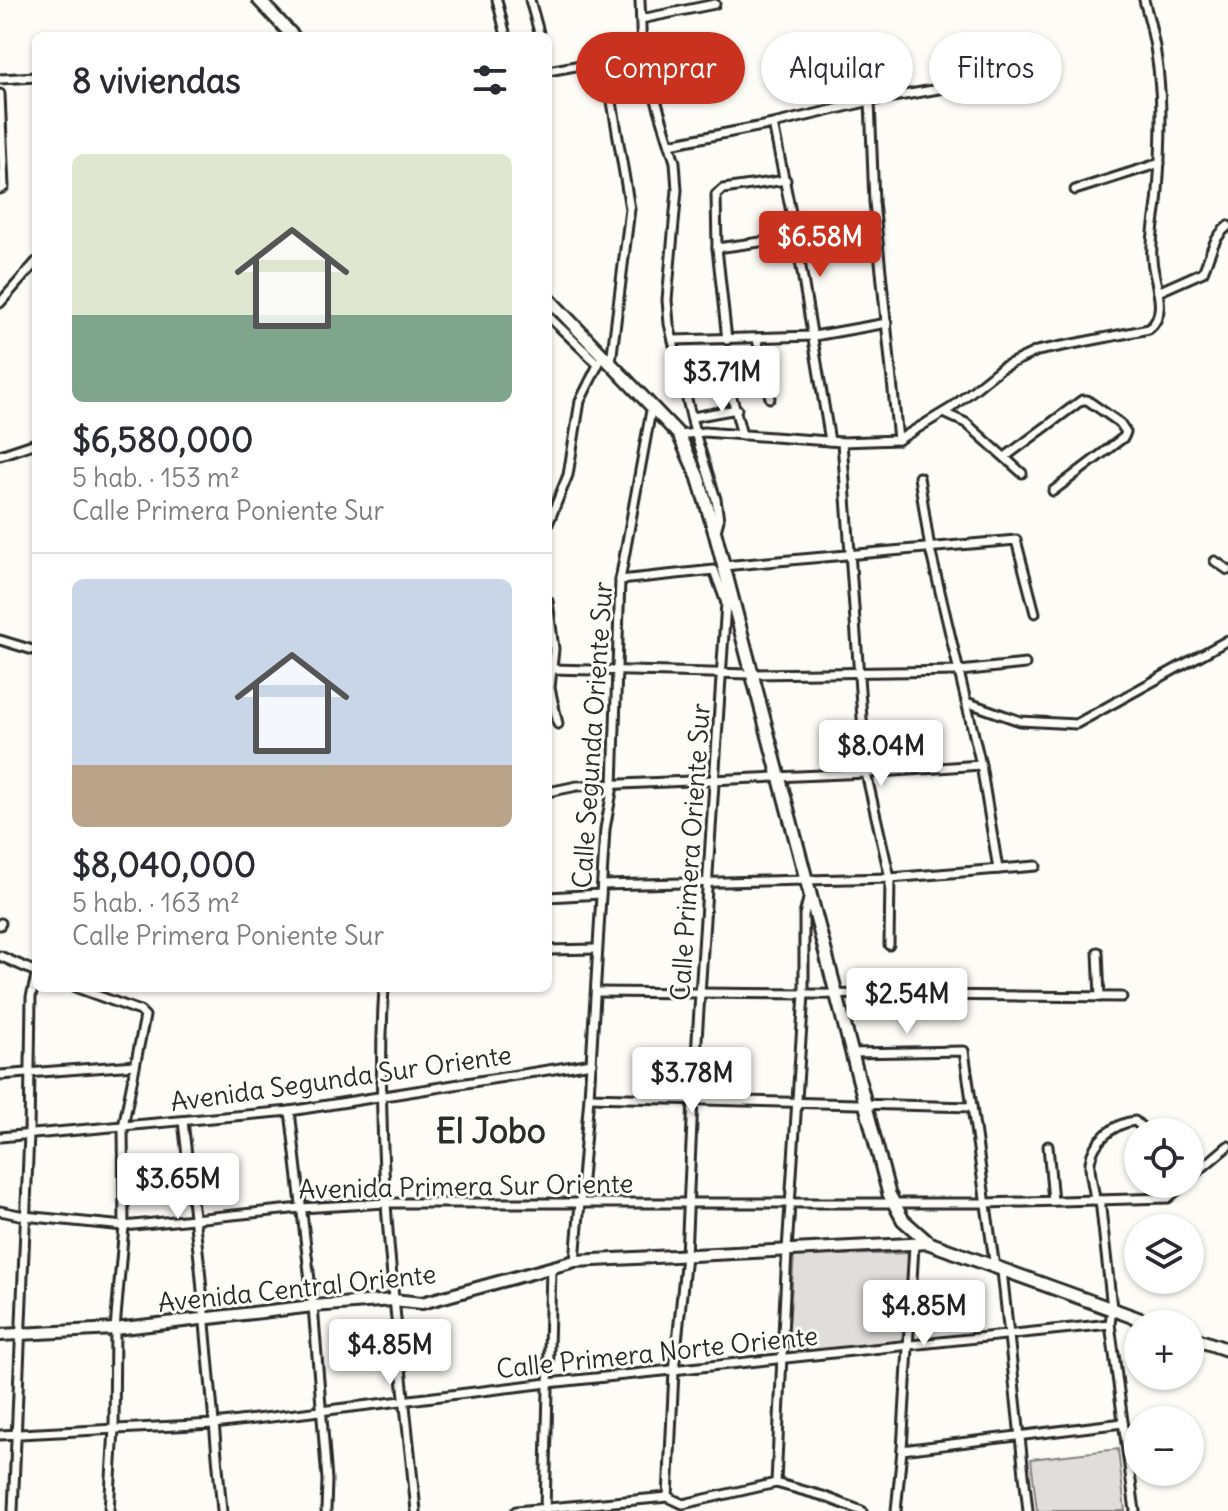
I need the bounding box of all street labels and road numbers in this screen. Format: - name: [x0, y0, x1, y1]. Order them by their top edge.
- street label: Calle Segunda Oriente Sur: [565, 580, 619, 890]
- street label: Calle Primera Oriente Sur: [663, 702, 717, 1002]
- street label: Avenida Segunda Sur Oriente: [168, 1038, 514, 1118]
- street label: Avenida Primera Sur Oriente: [298, 1167, 634, 1205]
- street label: Avenida Central Oriente: [156, 1257, 438, 1319]
- street label: Calle Primera Norte Oriente: [494, 1319, 820, 1385]

